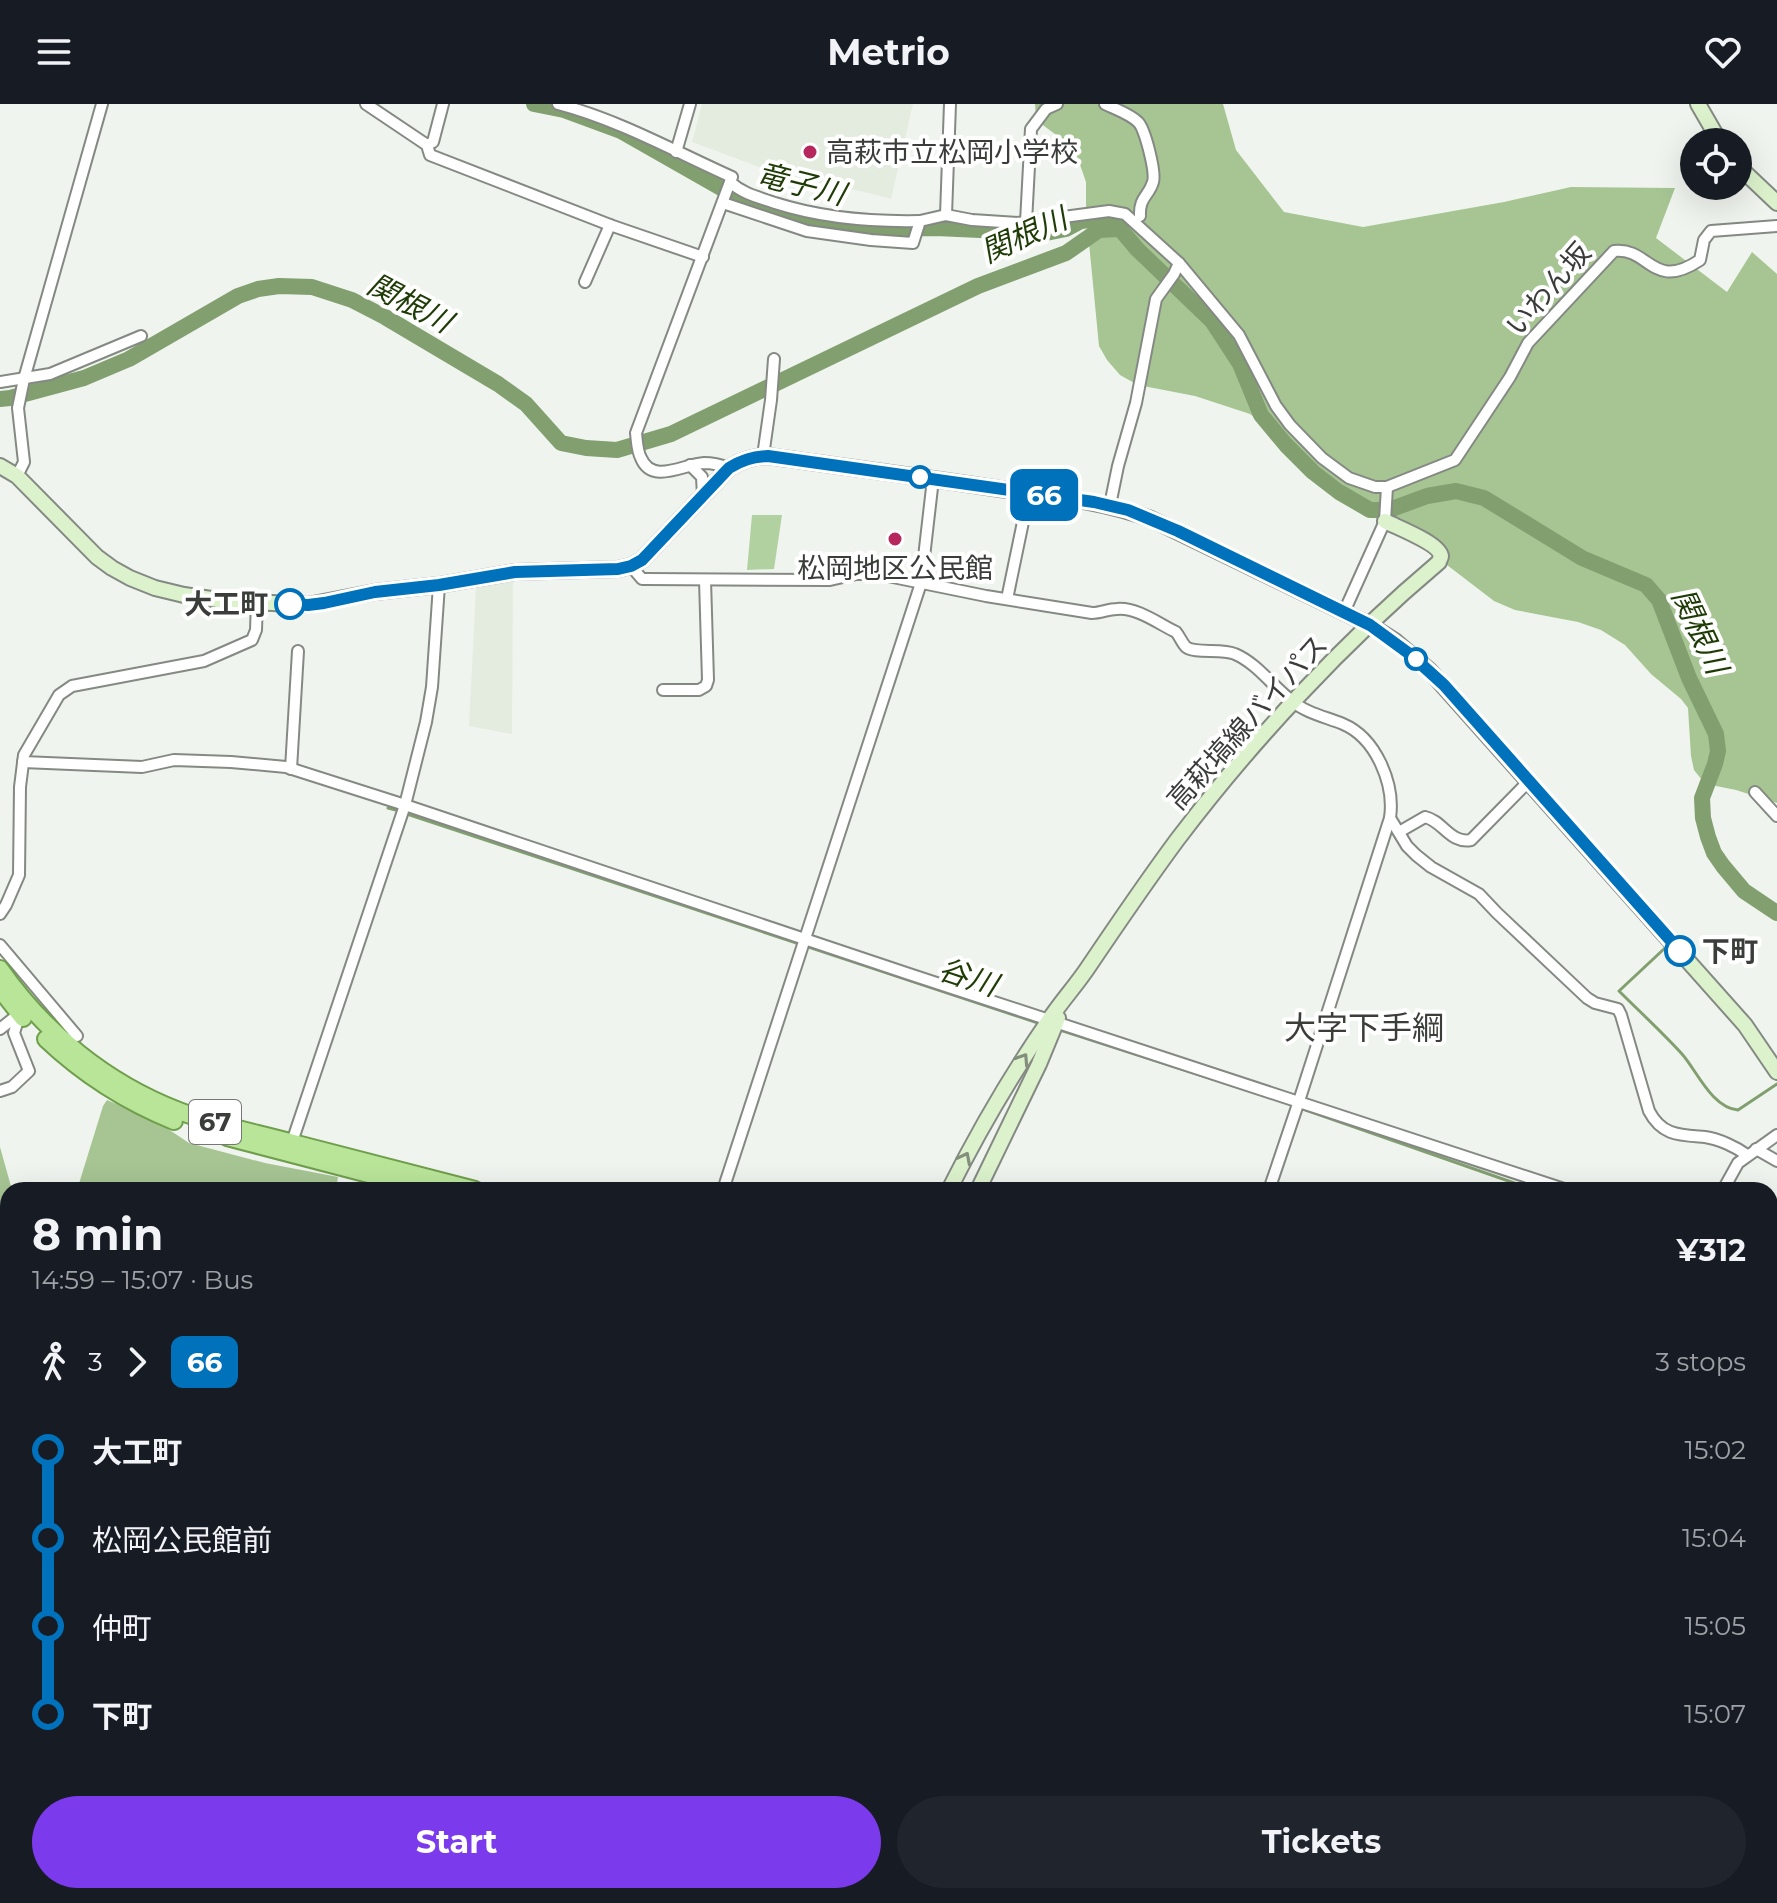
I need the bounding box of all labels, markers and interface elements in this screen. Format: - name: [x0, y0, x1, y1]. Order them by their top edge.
- icon: menu: [32, 30, 76, 74]
- text: Metrio: [827, 30, 950, 74]
- icon: heart: [1701, 30, 1745, 74]
- map controls: [1680, 128, 1752, 200]
- button: locate: [1680, 128, 1752, 200]
- place label: 高萩市立松岡小学校: [826, 135, 1078, 169]
- marker: 高萩市立松岡小学校: [801, 143, 819, 161]
- water label: 竜子川: [753, 155, 852, 214]
- water label: 関根川: [975, 199, 1075, 270]
- street label: いわん坂: [1498, 236, 1598, 342]
- water label: 関根川: [362, 266, 461, 342]
- unlabelled marker: [909, 466, 931, 488]
- line badge: 66: [1008, 469, 1080, 521]
- text: 66: [1026, 478, 1062, 512]
- marker: 松岡地区公民館: [886, 530, 904, 548]
- place label: 松岡地区公民館: [797, 551, 993, 585]
- water label: 関根川: [1664, 582, 1737, 682]
- place label: 大工町: [184, 587, 268, 621]
- marker: 大工町: [275, 589, 305, 619]
- street label: 高萩塙線バイパス: [1160, 628, 1334, 816]
- unlabelled marker: [1405, 648, 1427, 670]
- place label: 下町: [1702, 934, 1758, 968]
- marker: 下町: [1665, 936, 1695, 966]
- water label: 谷川: [934, 950, 1005, 1005]
- district label: 大字下手綱: [1284, 1008, 1444, 1047]
- one-way arrow: [1014, 1053, 1029, 1068]
- road number: 67: [189, 1100, 241, 1144]
- one-way arrow: [956, 1151, 971, 1166]
- text: 8 min: [32, 1207, 163, 1261]
- text: ¥312: [1676, 1232, 1746, 1269]
- text: 14:59 – 15:07 · Bus: [32, 1264, 253, 1296]
- icon: walk: [32, 1340, 76, 1384]
- icon: forward: [115, 1340, 159, 1384]
- text: 66: [187, 1345, 222, 1379]
- text: 3: [88, 1346, 103, 1378]
- text: 3 stops: [1655, 1346, 1746, 1378]
- text: 大工町: [92, 1434, 182, 1471]
- text: 15:02: [1684, 1434, 1746, 1466]
- text: 松岡公民館前: [92, 1522, 272, 1559]
- text: 15:04: [1682, 1522, 1746, 1554]
- text: 仲町: [92, 1610, 152, 1647]
- text: 15:05: [1684, 1610, 1746, 1642]
- text: 下町: [92, 1698, 152, 1735]
- text: 15:07: [1684, 1698, 1746, 1730]
- button: Start: [32, 1796, 881, 1888]
- button: Tickets: [897, 1796, 1746, 1888]

